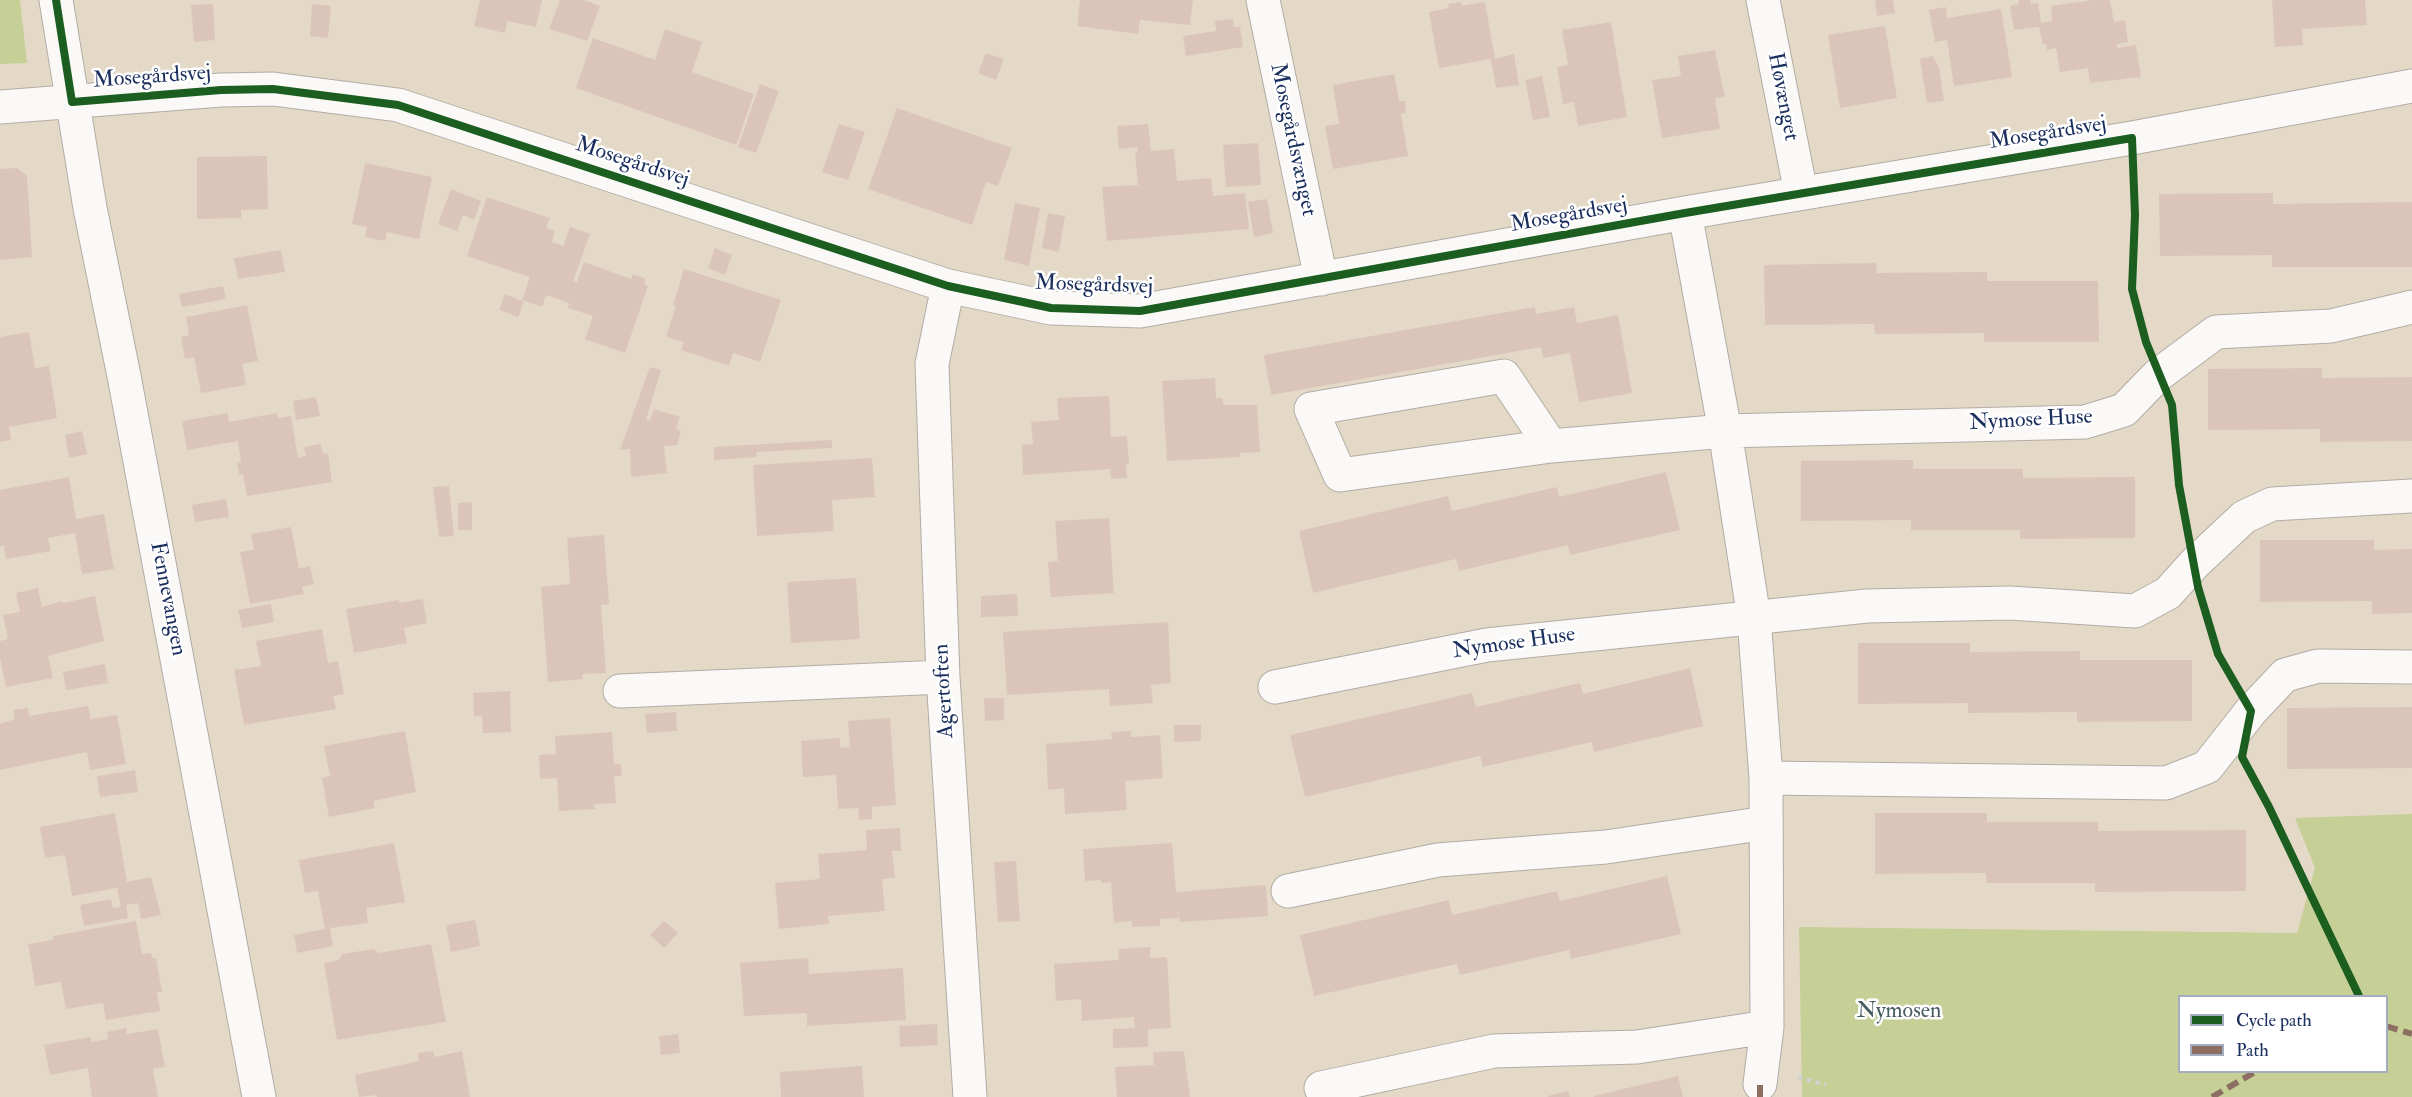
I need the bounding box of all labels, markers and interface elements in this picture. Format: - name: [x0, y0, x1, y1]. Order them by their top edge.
- street label: Høvænget: [1761, 51, 1803, 143]
- street label: Mosegårdsvej: [92, 61, 212, 95]
- street label: Mosegårdsvænget: [1263, 61, 1321, 219]
- street label: Mosegårdsvej: [1988, 112, 2108, 156]
- street label: Mosegårdsvej: [572, 132, 692, 194]
- street label: Mosegårdsvej: [1509, 193, 1629, 239]
- street label: Mosegårdsvej: [1035, 271, 1153, 301]
- street label: Nymose Huse: [1969, 405, 2093, 437]
- street label: Fennevangen: [143, 540, 191, 658]
- street label: Nymose Huse: [1451, 622, 1577, 666]
- street label: Agertoften: [929, 643, 961, 739]
- legend: [2178, 995, 2388, 1073]
- park label: Nymosen: [1857, 999, 1941, 1025]
- text: Cycle path: [2236, 1009, 2312, 1032]
- text: Path: [2236, 1039, 2269, 1062]

